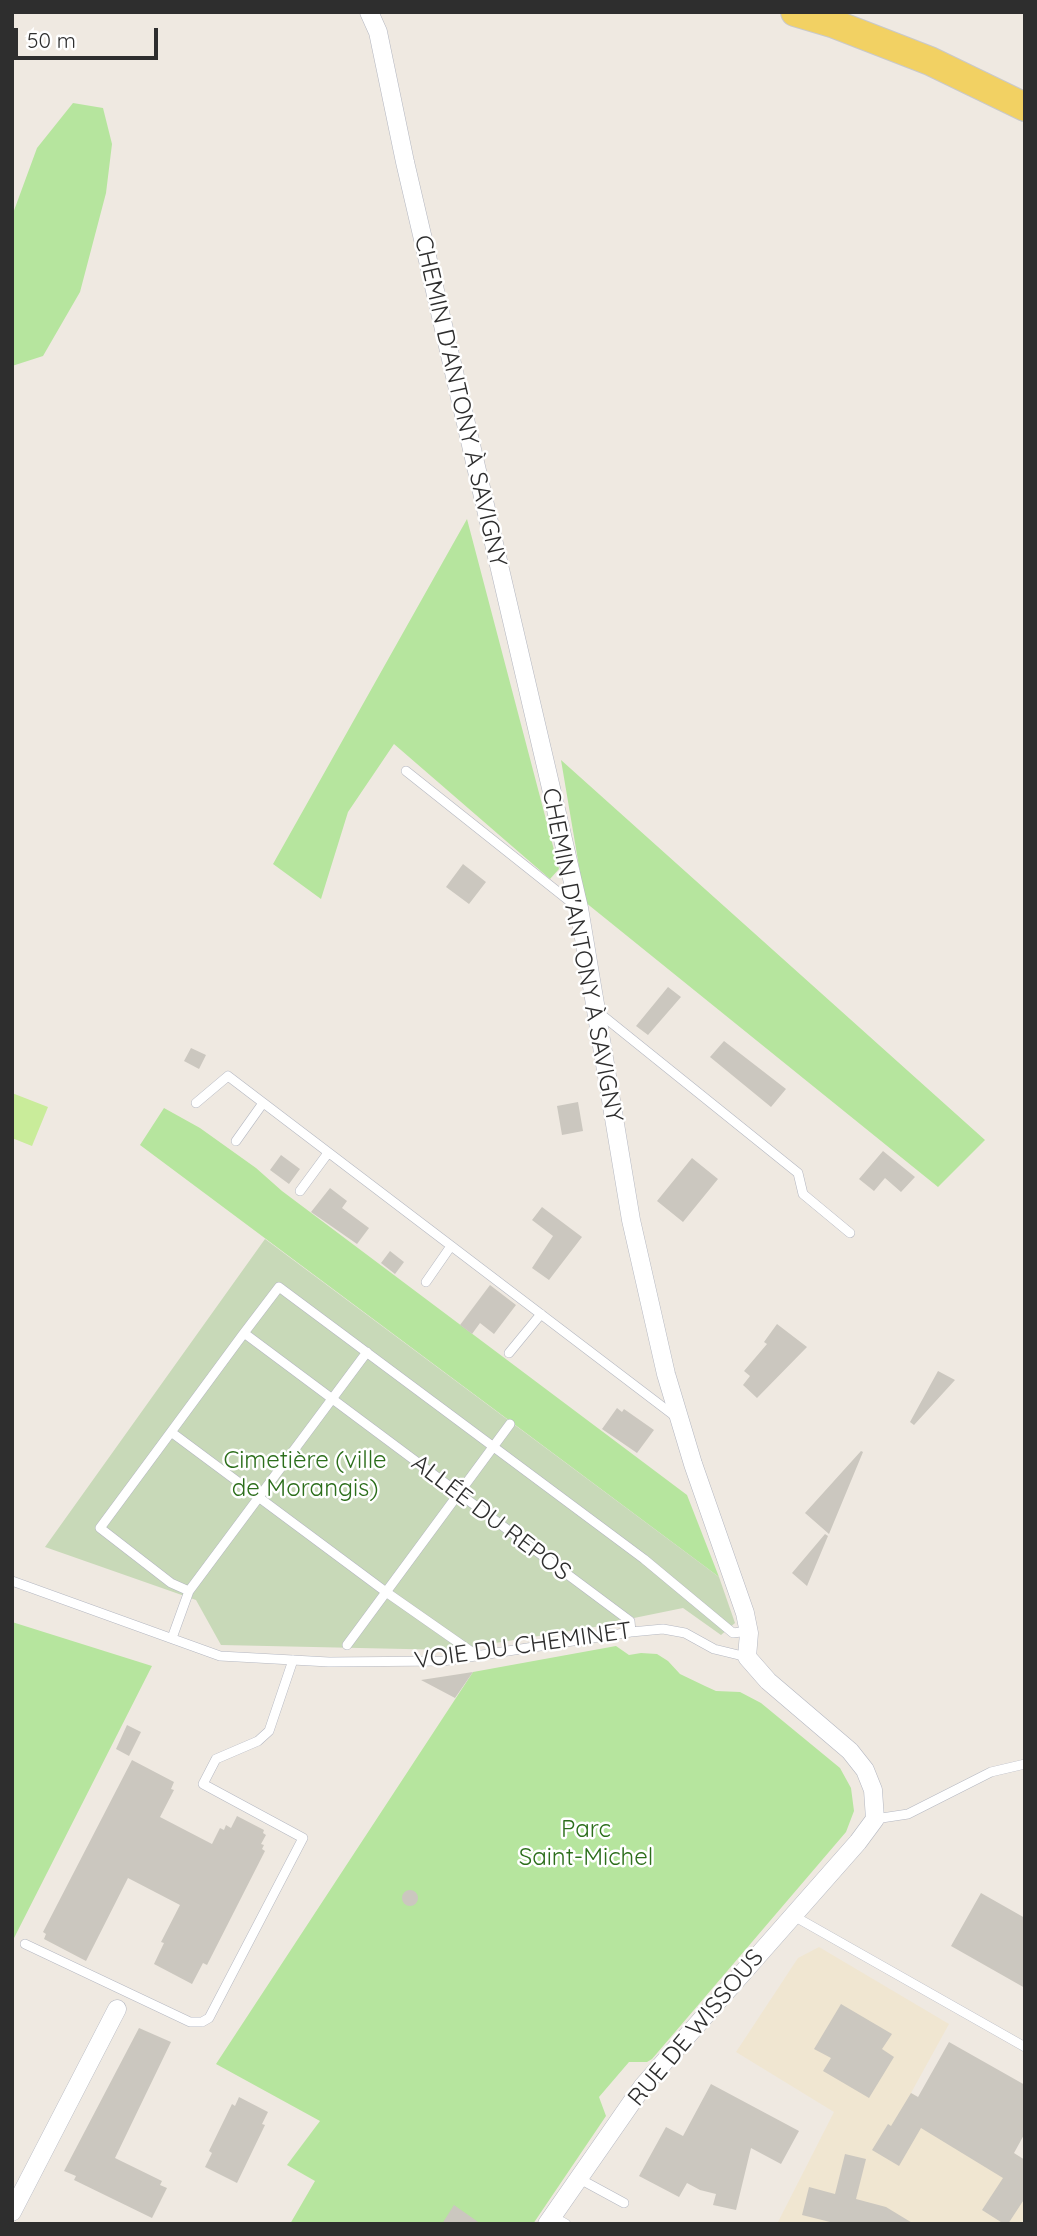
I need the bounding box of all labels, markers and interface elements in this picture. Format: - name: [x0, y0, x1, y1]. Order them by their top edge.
- scale bar: [18, 14, 161, 58]
- text: 50 m: [27, 27, 76, 53]
- street label: CHEMIN D'ANTONY À SAVIGNY: [408, 232, 512, 570]
- street label: CHEMIN D'ANTONY À SAVIGNY: [535, 786, 629, 1124]
- park label: Cimetière (ville de Morangis): [223, 1447, 387, 1503]
- street label: ALLÉE DU REPOS: [406, 1449, 576, 1587]
- street label: VOIE DU CHEMINET: [412, 1616, 634, 1676]
- park label: Parc Saint-Michel: [519, 1816, 653, 1872]
- street label: RUE DE WISSOUS: [622, 1944, 770, 2112]

